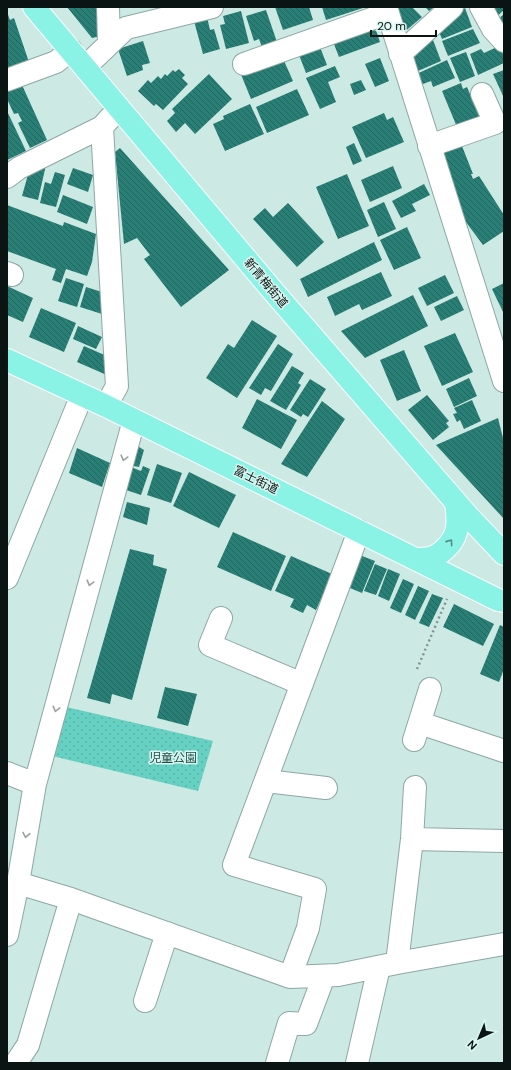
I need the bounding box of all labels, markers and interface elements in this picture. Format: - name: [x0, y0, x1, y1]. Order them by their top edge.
- scale bar: [371, 12, 436, 38]
- text: 20 m: [377, 18, 406, 34]
- street label: 新青梅街道: [241, 255, 291, 311]
- one-way arrow: [120, 454, 129, 461]
- street label: 富士街道: [231, 462, 281, 498]
- one-way arrow: [445, 539, 453, 546]
- one-way arrow: [86, 579, 95, 586]
- one-way arrow: [52, 705, 61, 712]
- park label: 児童公園: [149, 750, 197, 766]
- one-way arrow: [23, 832, 31, 838]
- north arrow: [459, 1018, 499, 1058]
- text: N: [464, 1037, 480, 1053]

